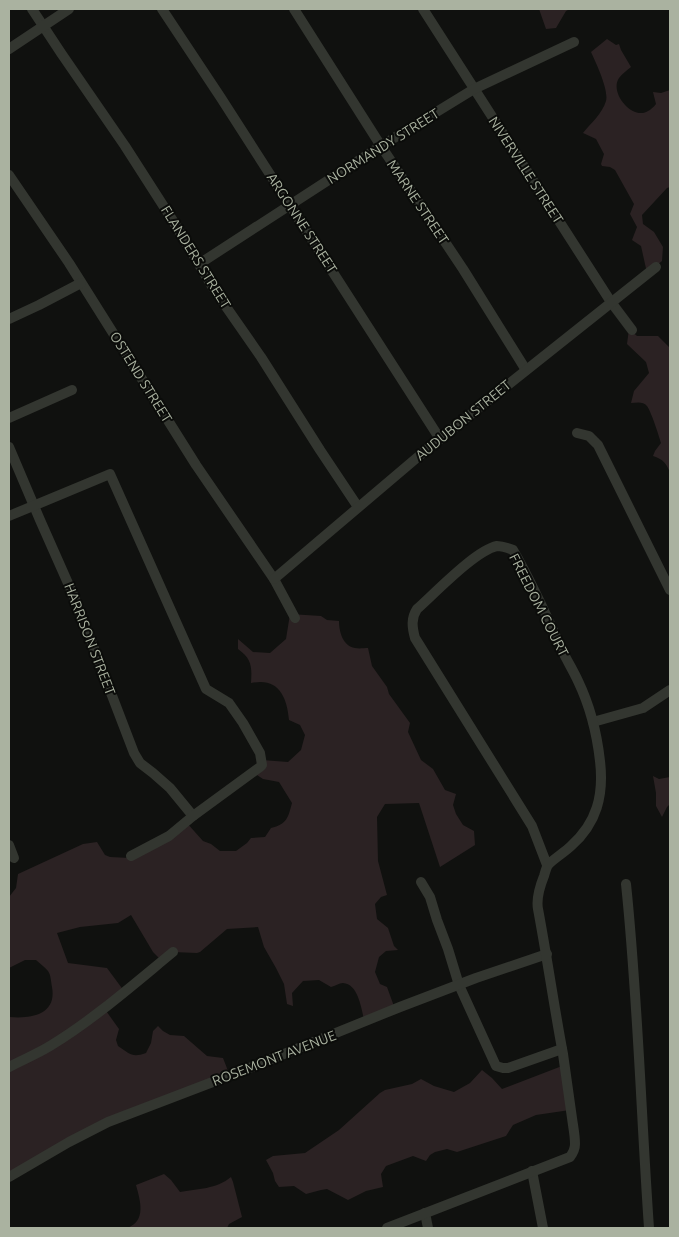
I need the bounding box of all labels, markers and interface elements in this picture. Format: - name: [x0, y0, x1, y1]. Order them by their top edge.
- street label: NORMANDY STREET: [324, 105, 442, 187]
- street label: NIVERVILLE STREET: [485, 114, 567, 227]
- street label: MARNE STREET: [384, 157, 452, 247]
- street label: ARGONNE STREET: [264, 170, 340, 276]
- street label: FLANDERS STREET: [158, 203, 234, 312]
- street label: OSTEND STREET: [107, 329, 176, 426]
- street label: AUDUBON STREET: [412, 376, 514, 463]
- street label: FREEDOM COURT: [506, 551, 572, 659]
- street label: HARRISON STREET: [61, 581, 119, 697]
- street label: ROSEMONT AVENUE: [210, 1027, 338, 1089]

